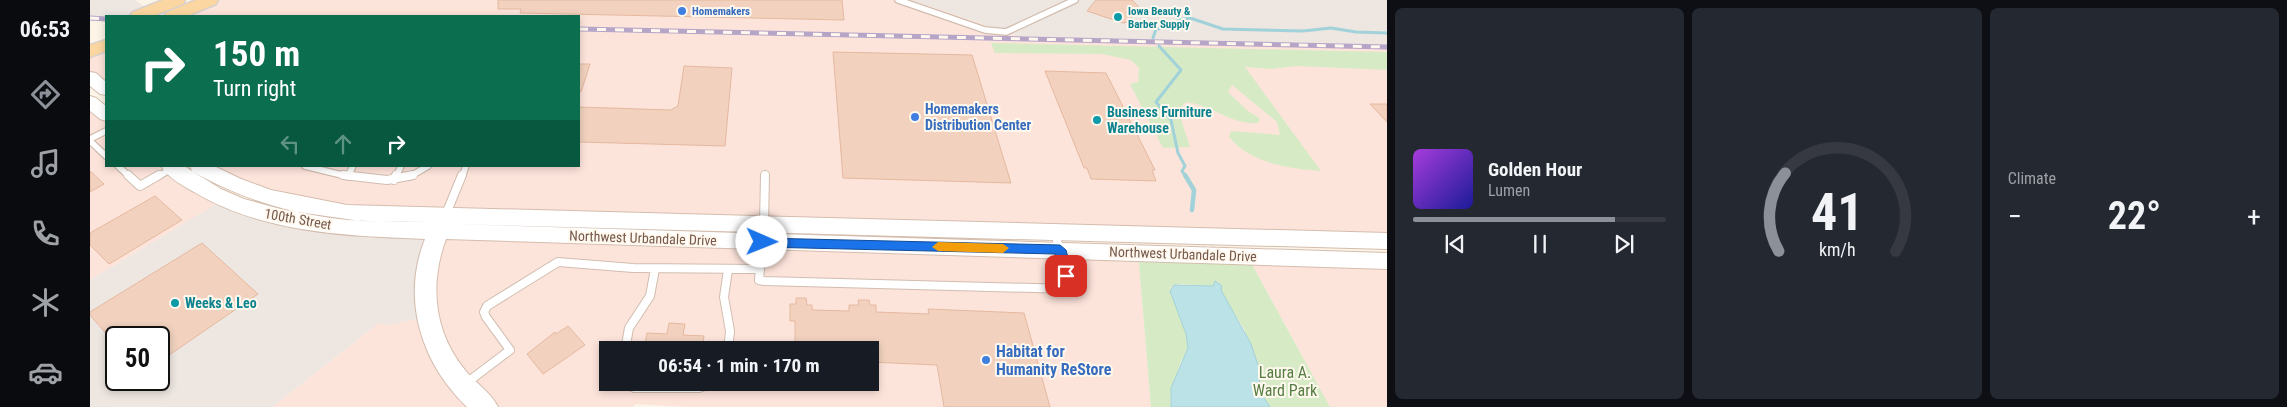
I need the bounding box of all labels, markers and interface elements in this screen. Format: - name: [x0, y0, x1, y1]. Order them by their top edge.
- marker: Homemakers: [676, 5, 688, 17]
- place label: Homemakers: [692, 5, 750, 18]
- place label: Iowa Beauty & Barber Supply: [1128, 5, 1191, 31]
- marker: Iowa Beauty & Barber Supply: [1112, 11, 1124, 23]
- text: 06:53: [20, 17, 70, 42]
- text: 150 m: [213, 34, 300, 75]
- icon: right: [130, 35, 195, 100]
- text: Turn right: [213, 76, 296, 101]
- icon: directions: [28, 77, 63, 112]
- place label: Homemakers Distribution Center: [925, 101, 1032, 133]
- place label: Business Furniture Warehouse: [1107, 104, 1212, 136]
- marker: Homemakers Distribution Center: [909, 111, 921, 123]
- marker: Business Furniture Warehouse: [1091, 114, 1103, 126]
- icon: left: [276, 130, 304, 158]
- icon: ahead: [329, 130, 357, 158]
- icon: right: [382, 130, 410, 158]
- icon: music: [28, 146, 63, 181]
- text: Golden Hour: [1488, 158, 1582, 181]
- text: Climate: [2008, 169, 2056, 188]
- text: Lumen: [1488, 181, 1530, 200]
- text: 41: [1811, 182, 1863, 243]
- text: 22°: [2108, 194, 2161, 238]
- text: −: [2008, 200, 2022, 233]
- text: +: [2247, 200, 2261, 233]
- street label: 100th Street: [263, 205, 333, 233]
- position arrow: [735, 215, 787, 267]
- icon: phone: [28, 216, 63, 251]
- street label: Northwest Urbandale Drive: [569, 227, 718, 249]
- icon: previous: [1441, 230, 1469, 258]
- icon: pause: [1526, 230, 1554, 258]
- icon: next: [1610, 230, 1638, 258]
- text: km/h: [1819, 239, 1855, 260]
- street label: Northwest Urbandale Drive: [1109, 243, 1258, 265]
- pin: [1045, 255, 1087, 297]
- icon: arrive: [1052, 262, 1080, 290]
- icon: climate: [28, 285, 63, 320]
- place label: Weeks & Leo: [185, 295, 257, 311]
- marker: Weeks & Leo: [169, 297, 181, 309]
- speed limit sign: 50: [105, 326, 170, 391]
- place label: Habitat for Humanity ReStore: [996, 342, 1112, 379]
- text: 06:54 · 1 min · 170 m: [658, 354, 820, 377]
- marker: Habitat for Humanity ReStore: [980, 354, 992, 366]
- icon: car: [28, 355, 63, 390]
- park label: Laura A. Ward Park: [1253, 363, 1318, 400]

